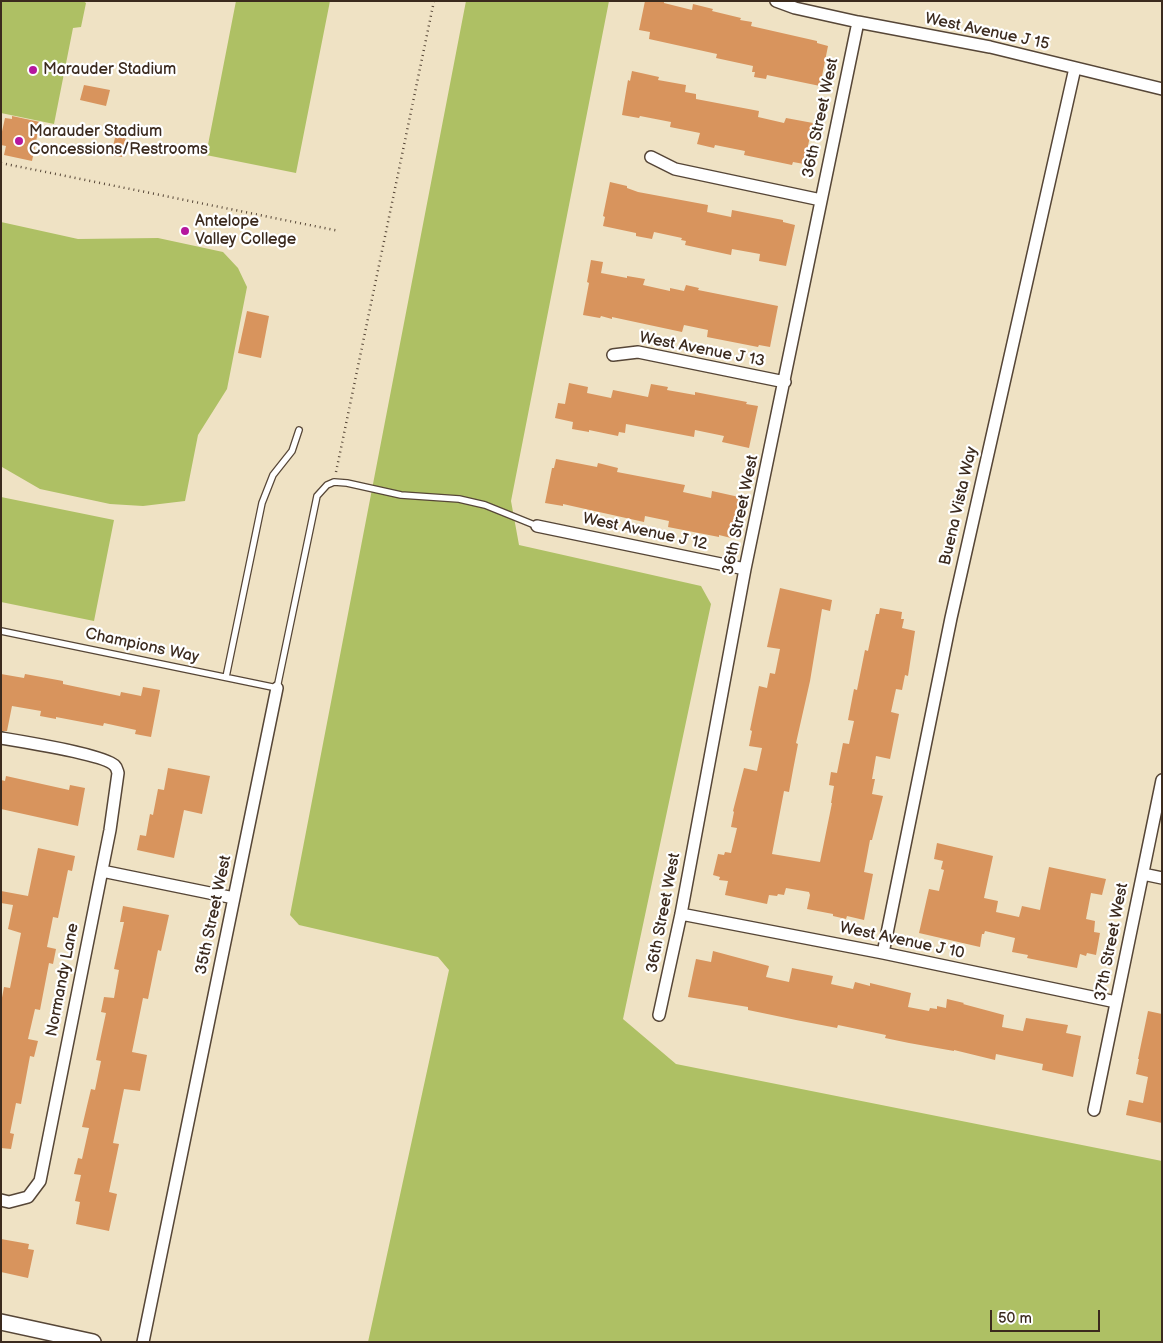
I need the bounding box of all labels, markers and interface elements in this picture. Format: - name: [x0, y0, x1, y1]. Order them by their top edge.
- street label: West Avenue J 15: [923, 9, 1051, 55]
- street label: 36th Street West: [799, 56, 843, 180]
- place label: Marauder Stadium: [43, 60, 176, 80]
- marker: Marauder Stadium: [27, 64, 39, 76]
- place label: Marauder Stadium Concessions/Restrooms: [29, 122, 208, 160]
- marker: Marauder Stadium Concessions/Restrooms: [13, 135, 25, 147]
- place label: Antelope Valley College: [195, 212, 296, 250]
- marker: Antelope Valley College: [179, 225, 191, 237]
- street label: West Avenue J 13: [638, 328, 766, 372]
- street label: Buena Vista Way: [936, 445, 982, 567]
- street label: 36th Street West: [719, 453, 763, 577]
- street label: West Avenue J 12: [581, 509, 709, 555]
- street label: Champions Way: [83, 625, 201, 667]
- street label: 36th Street West: [643, 851, 685, 975]
- street label: 35th Street West: [192, 854, 236, 976]
- street label: 37th Street West: [1091, 881, 1133, 1003]
- street label: West Avenue J 10: [838, 918, 966, 964]
- street label: Normandy Lane: [43, 922, 83, 1038]
- scale bar: [993, 1300, 1103, 1332]
- text: 50 m: [998, 1309, 1032, 1328]

